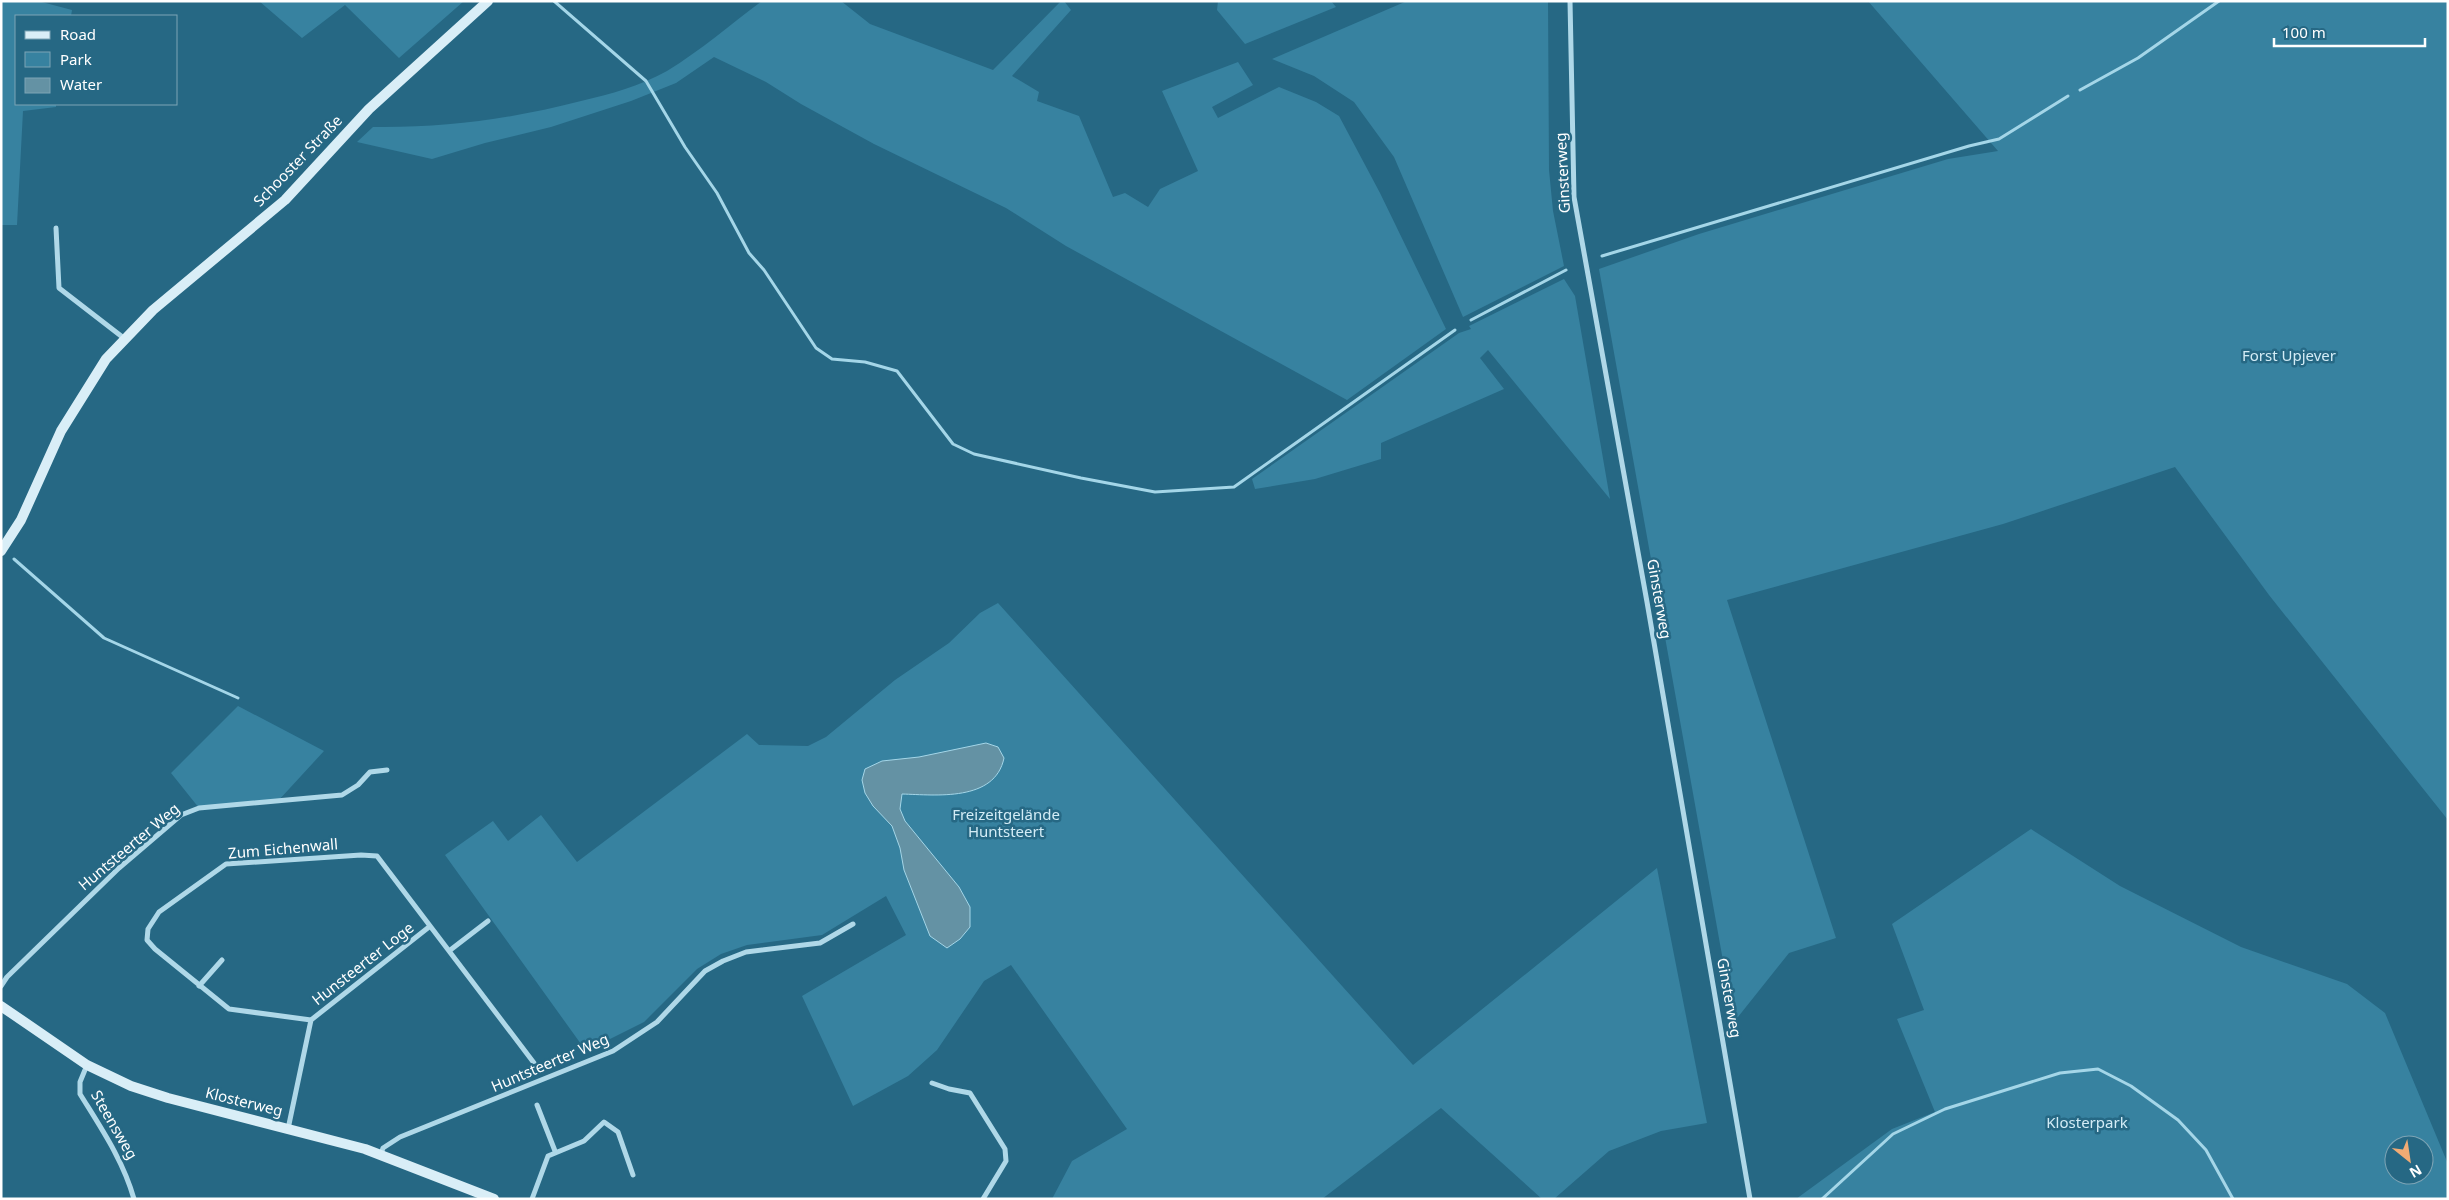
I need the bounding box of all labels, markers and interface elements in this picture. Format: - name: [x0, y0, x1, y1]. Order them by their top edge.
- legend: [15, 15, 178, 105]
- scale bar: [2274, 15, 2425, 47]
- text: 100 m: [2282, 22, 2326, 42]
- text: Road: [60, 24, 96, 44]
- text: Park: [60, 49, 92, 69]
- text: Water: [60, 74, 102, 94]
- street label: Schooster Straße: [248, 110, 346, 210]
- street label: Ginsterweg: [1550, 132, 1574, 214]
- park label: Forst Upjever: [2242, 345, 2336, 365]
- street label: Ginsterweg: [1643, 557, 1677, 640]
- street label: Huntsteerter Weg: [74, 798, 183, 894]
- park label: Freizeitgelände Huntsteert: [952, 804, 1060, 841]
- street label: Zum Eichenwall: [227, 833, 339, 863]
- street label: Hunsteerter Loge: [307, 917, 417, 1009]
- street label: Ginsterweg: [1713, 956, 1747, 1039]
- street label: Huntsteerter Weg: [488, 1028, 612, 1096]
- street label: Klosterweg: [204, 1082, 285, 1120]
- street label: Steensweg: [87, 1086, 143, 1163]
- park label: Klosterpark: [2046, 1112, 2128, 1132]
- north arrow: [2384, 1135, 2434, 1185]
- text: N: [2406, 1161, 2425, 1183]

